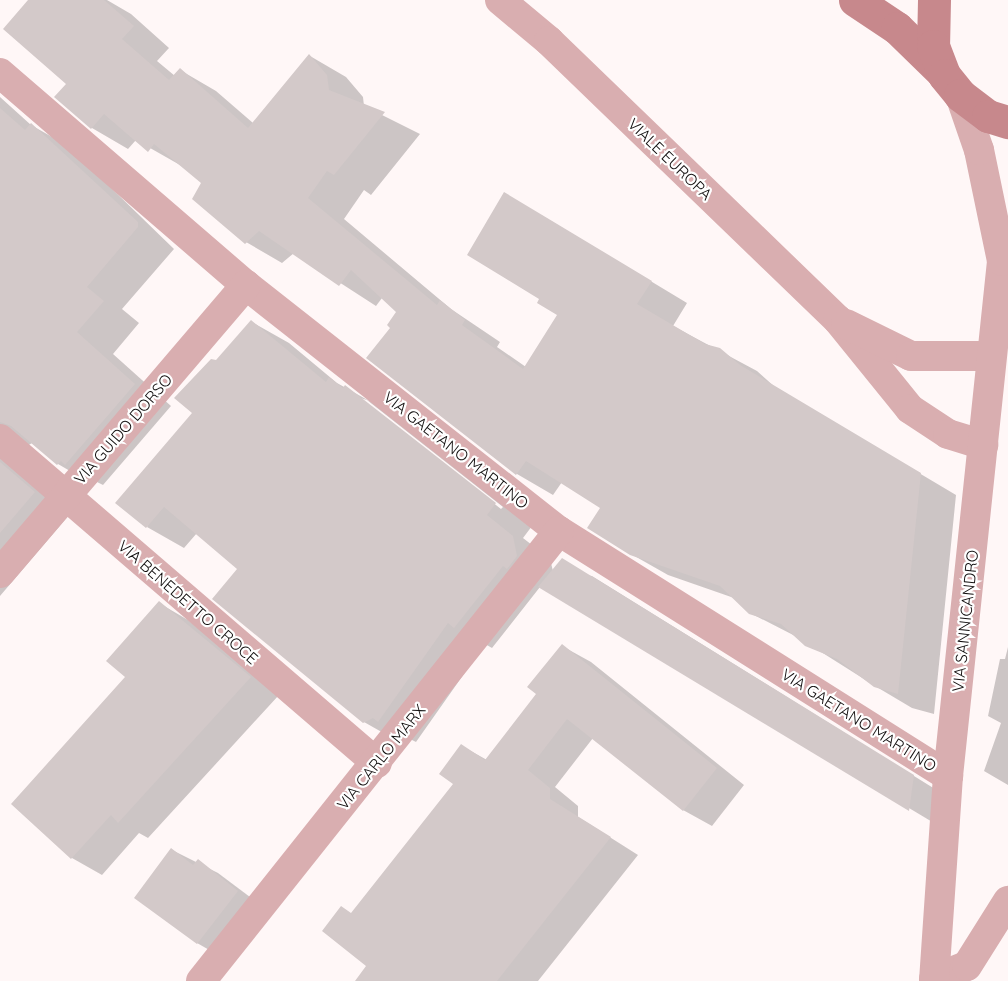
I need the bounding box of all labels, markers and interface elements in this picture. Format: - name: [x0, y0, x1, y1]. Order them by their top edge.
- street label: VIALE EUROPA: [624, 114, 716, 204]
- street label: VIA GUIDO DORSO: [70, 370, 176, 488]
- street label: VIA GAETANO MARTINO: [380, 387, 532, 513]
- street label: VIA BENEDETTO CROCE: [114, 536, 262, 668]
- street label: VIA SANNICANDRO: [948, 549, 982, 693]
- street label: VIA GAETANO MARTINO: [778, 664, 940, 776]
- street label: VIA CARLO MARX: [333, 701, 429, 813]

